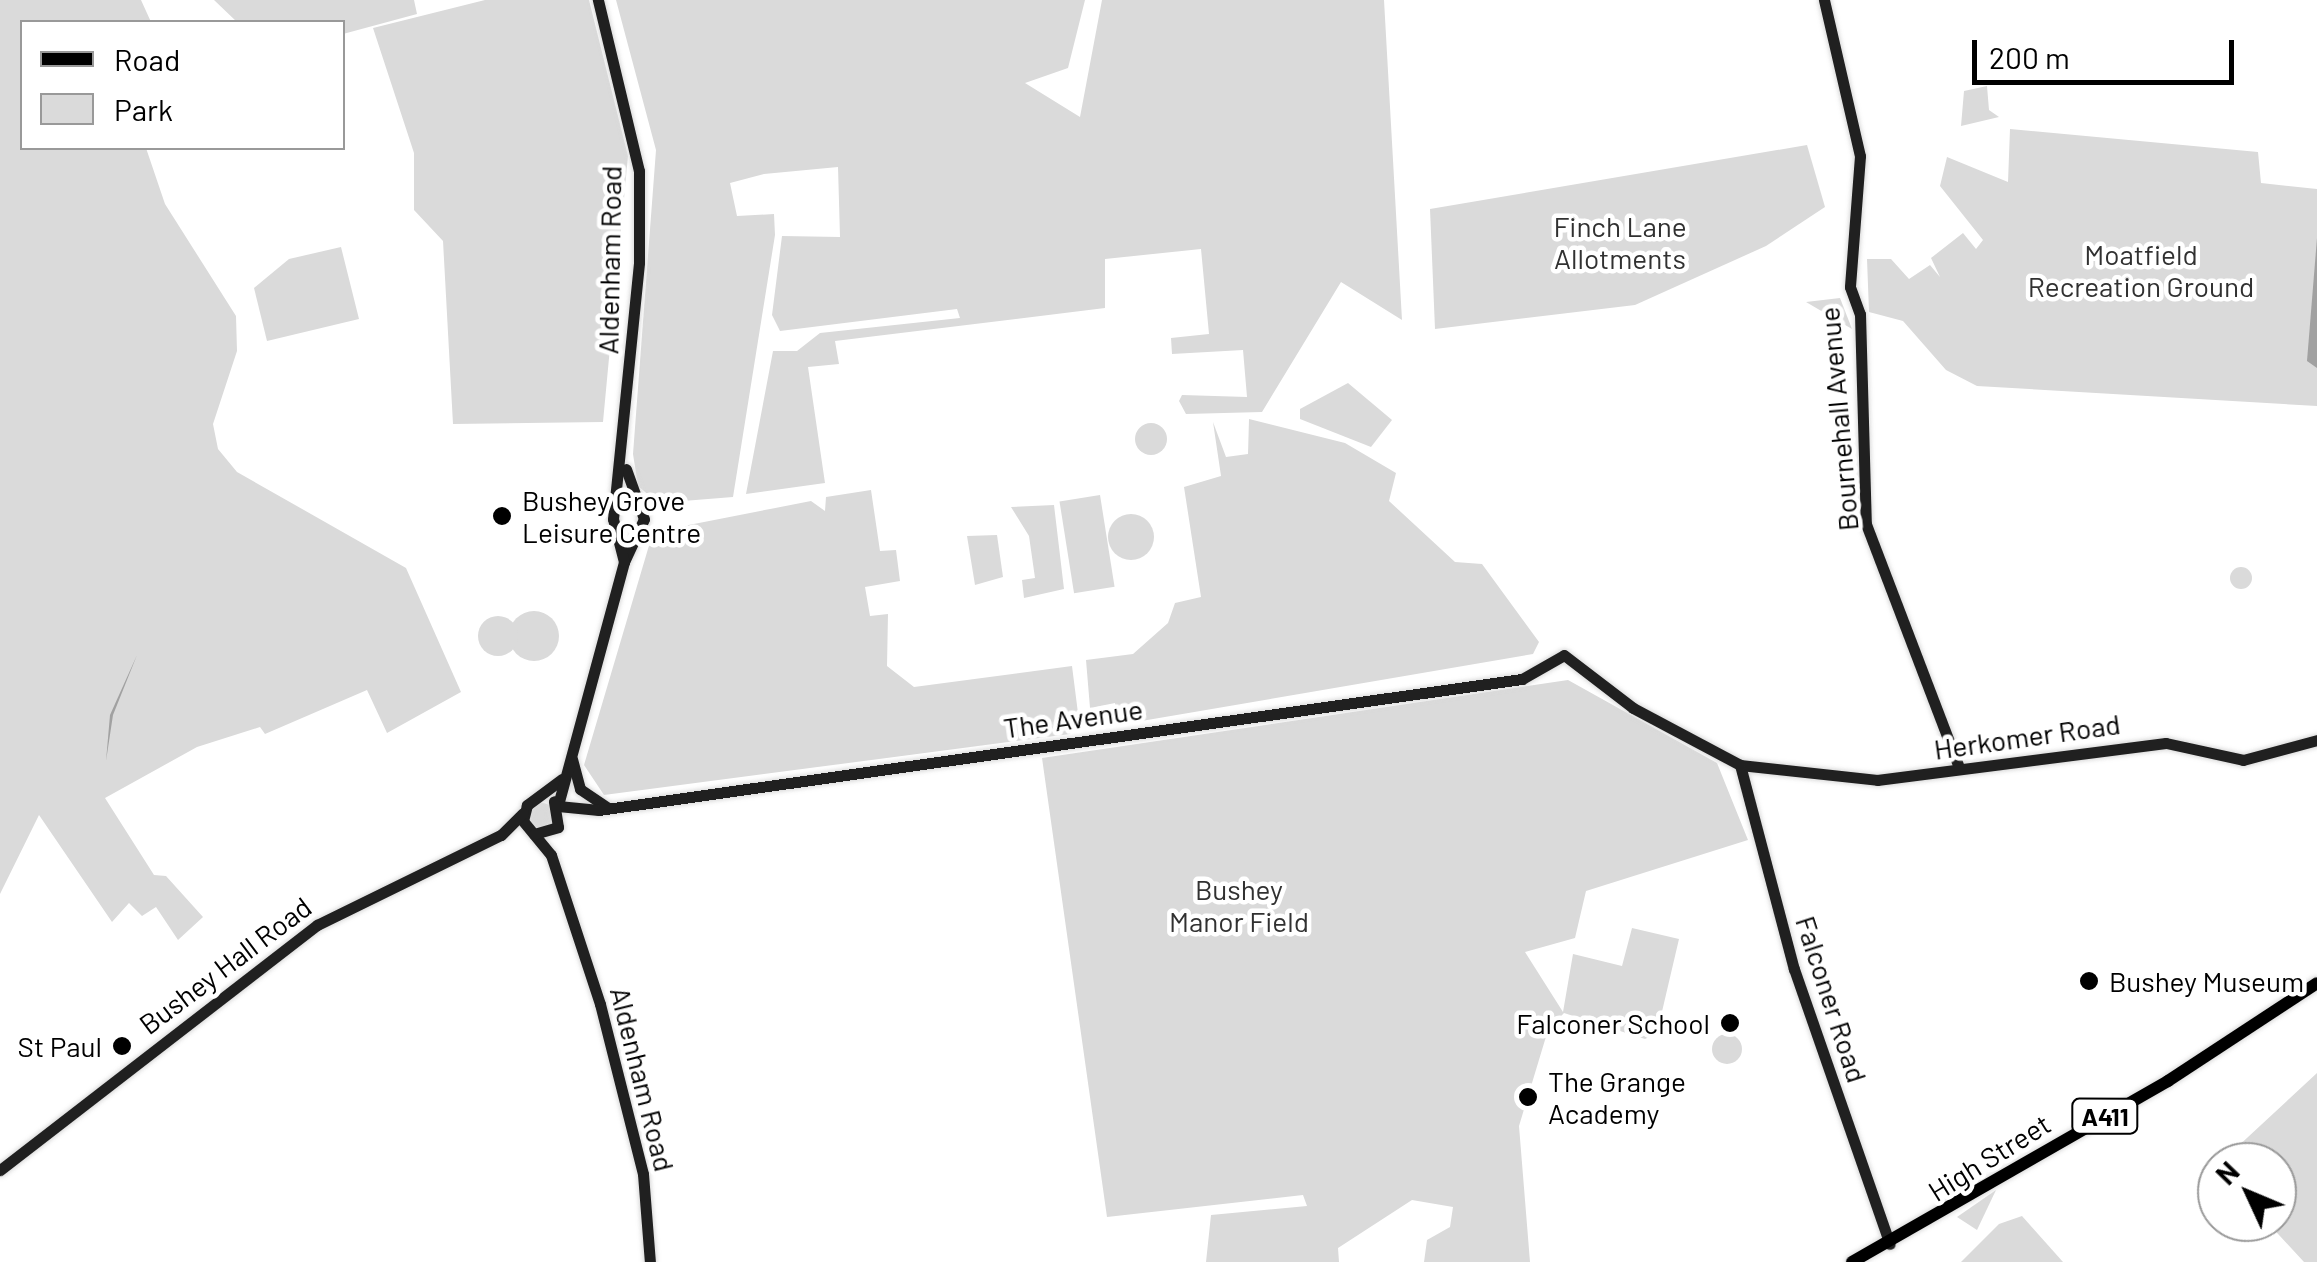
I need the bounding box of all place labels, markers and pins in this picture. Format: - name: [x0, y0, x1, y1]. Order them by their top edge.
- place label: Bushey Grove Leisure Centre: [522, 483, 701, 549]
- marker: Bushey Grove Leisure Centre: [491, 505, 513, 527]
- place label: Bushey Museum: [2109, 964, 2304, 998]
- marker: Bushey Museum: [2078, 970, 2100, 992]
- place label: Falconer School: [1516, 1006, 1710, 1040]
- marker: Falconer School: [1719, 1012, 1741, 1034]
- place label: St Paul: [18, 1029, 102, 1063]
- marker: St Paul: [111, 1035, 133, 1057]
- place label: The Grange Academy: [1548, 1064, 1686, 1130]
- marker: The Grange Academy: [1517, 1086, 1539, 1108]

